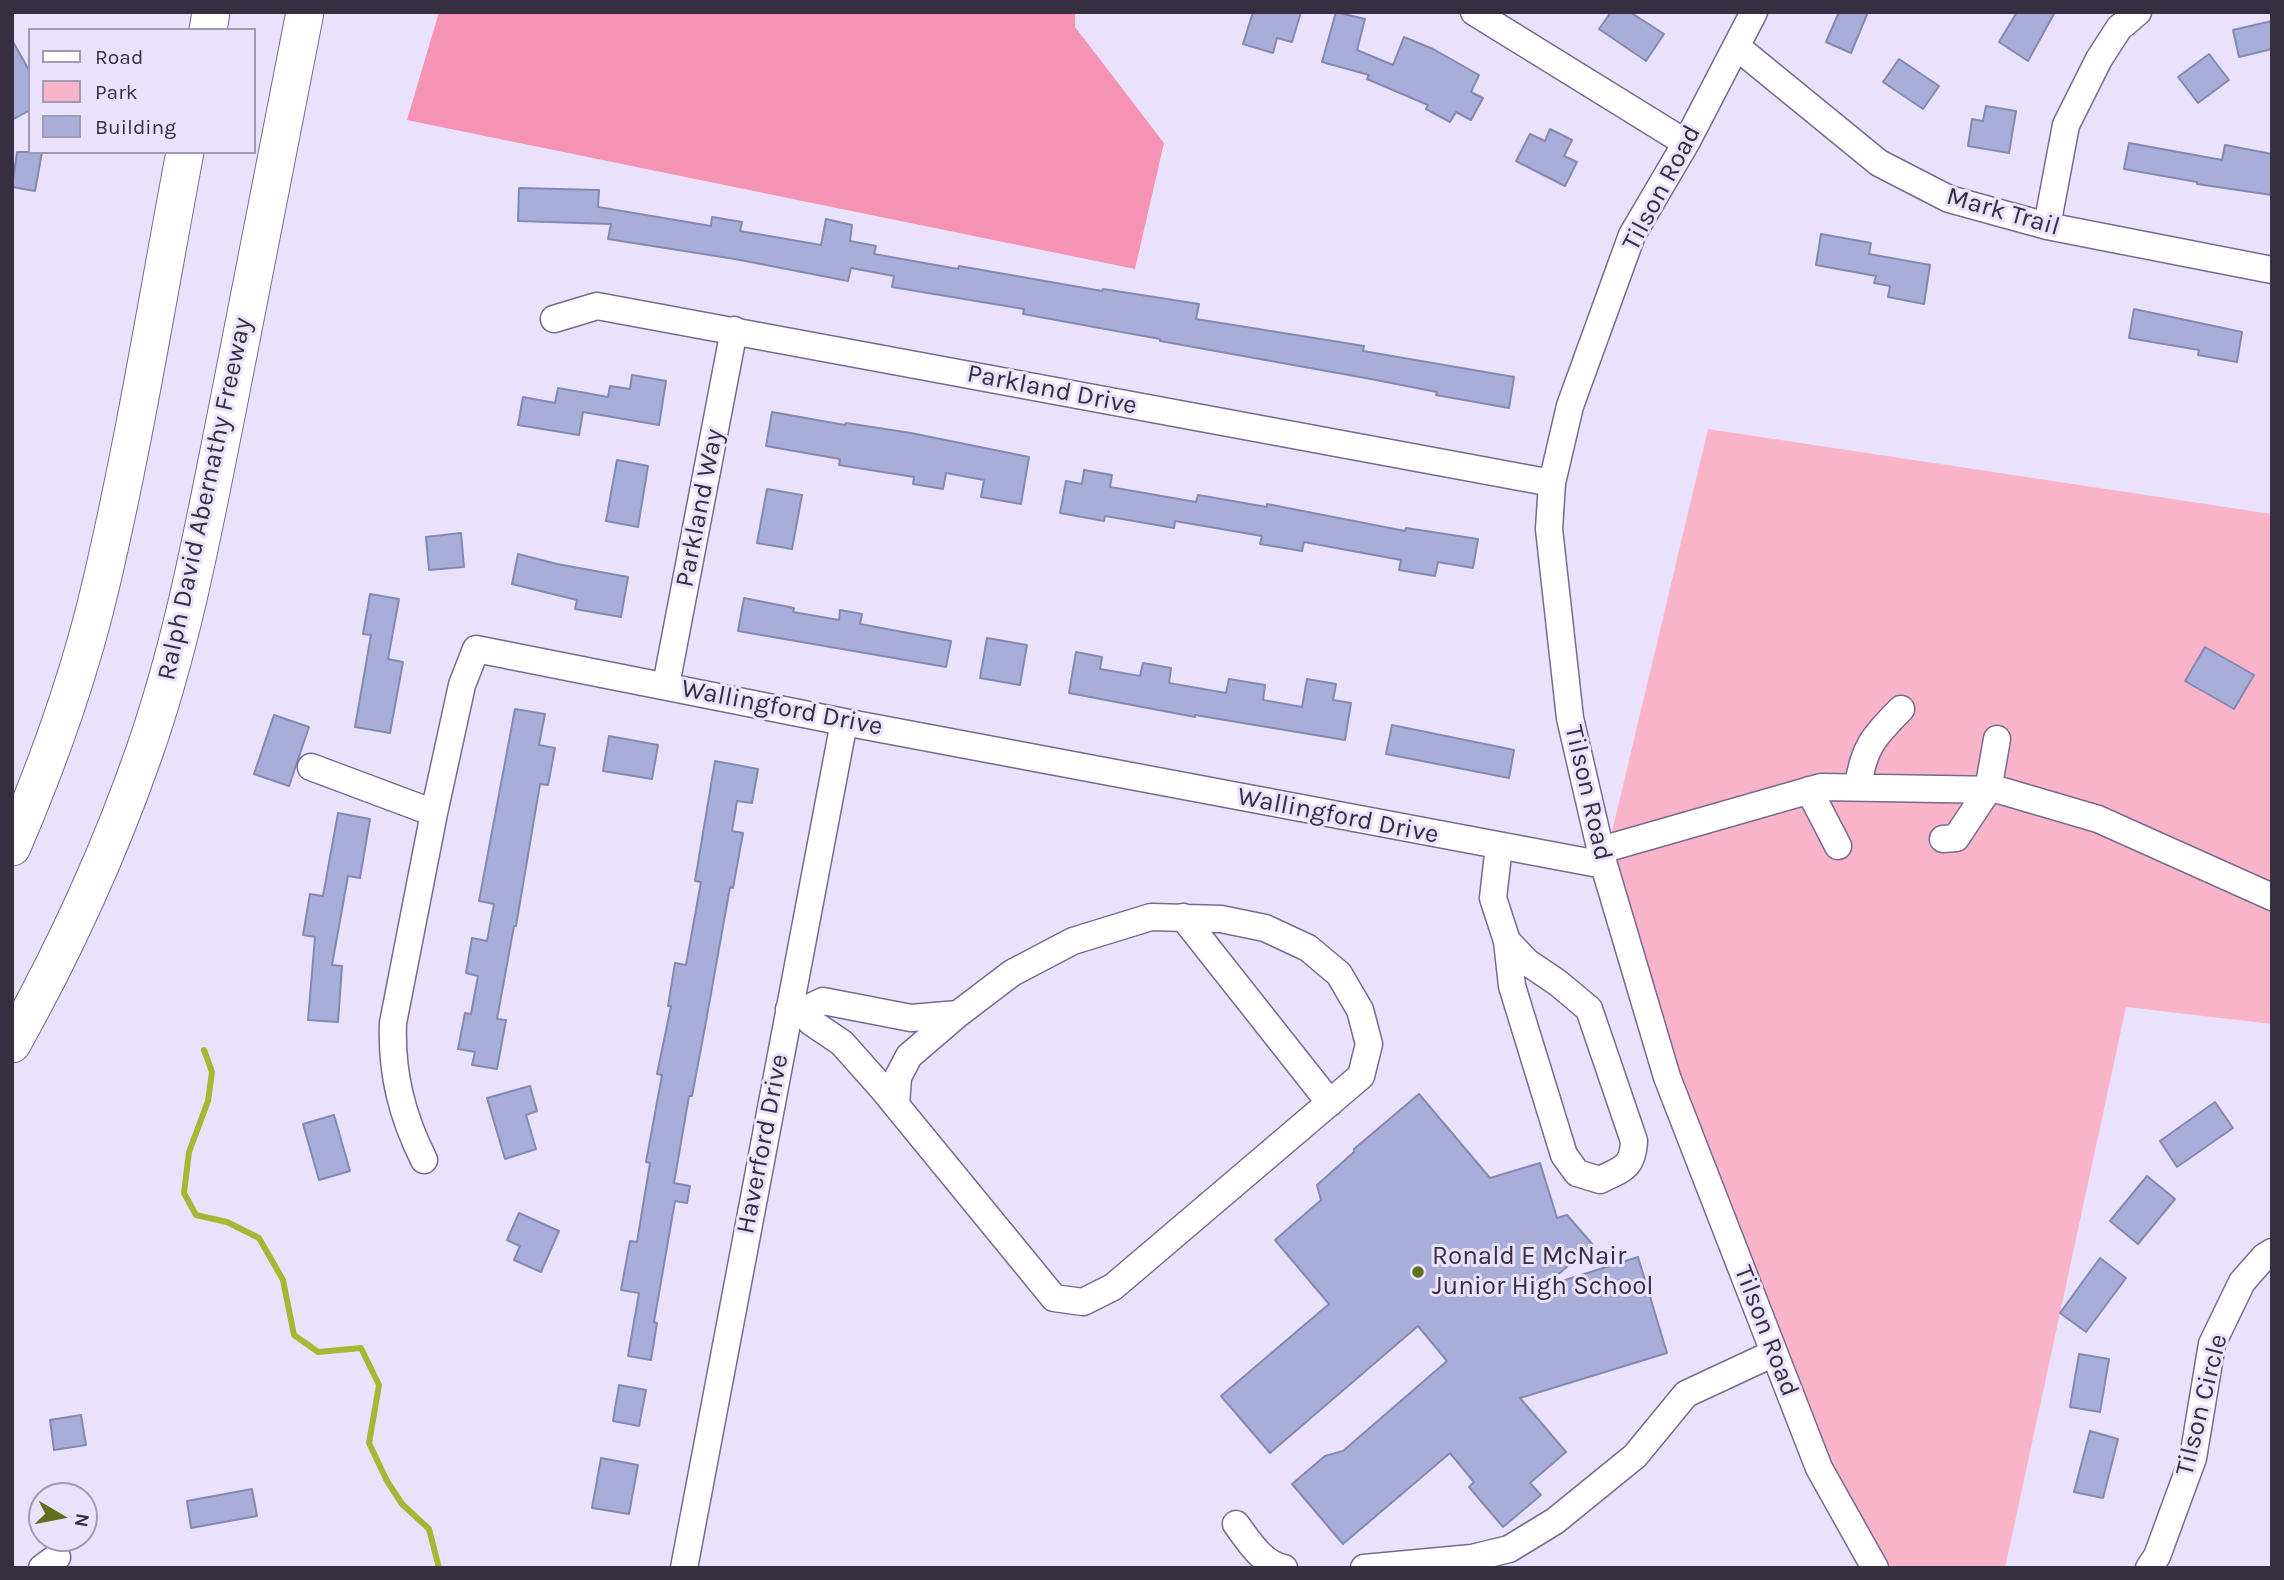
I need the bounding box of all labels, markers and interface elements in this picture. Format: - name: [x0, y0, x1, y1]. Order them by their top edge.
- legend: [28, 28, 256, 154]
- text: Road: [95, 45, 143, 69]
- text: Park: [95, 80, 138, 104]
- text: Building: [95, 115, 176, 139]
- street label: Tilson Road: [1616, 120, 1708, 256]
- street label: Mark Trail: [1943, 181, 2063, 243]
- street label: Ralph David Abernathy Freeway: [151, 315, 259, 683]
- street label: Parkland Drive: [964, 358, 1140, 422]
- street label: Parkland Way: [669, 426, 731, 590]
- street label: Wallingford Drive: [679, 673, 885, 743]
- street label: Tilson Road: [1557, 722, 1619, 864]
- street label: Wallingford Drive: [1235, 781, 1441, 851]
- street label: Haverford Drive: [730, 1052, 796, 1236]
- place label: Ronald E McNair Junior High School: [1432, 1241, 1654, 1302]
- street label: Tilson Road: [1727, 1261, 1805, 1401]
- marker: Ronald E McNair Junior High School: [1410, 1264, 1426, 1280]
- street label: Tilson Circle: [2169, 1331, 2235, 1479]
- north arrow: [28, 1482, 98, 1552]
- text: N: [70, 1512, 94, 1529]

